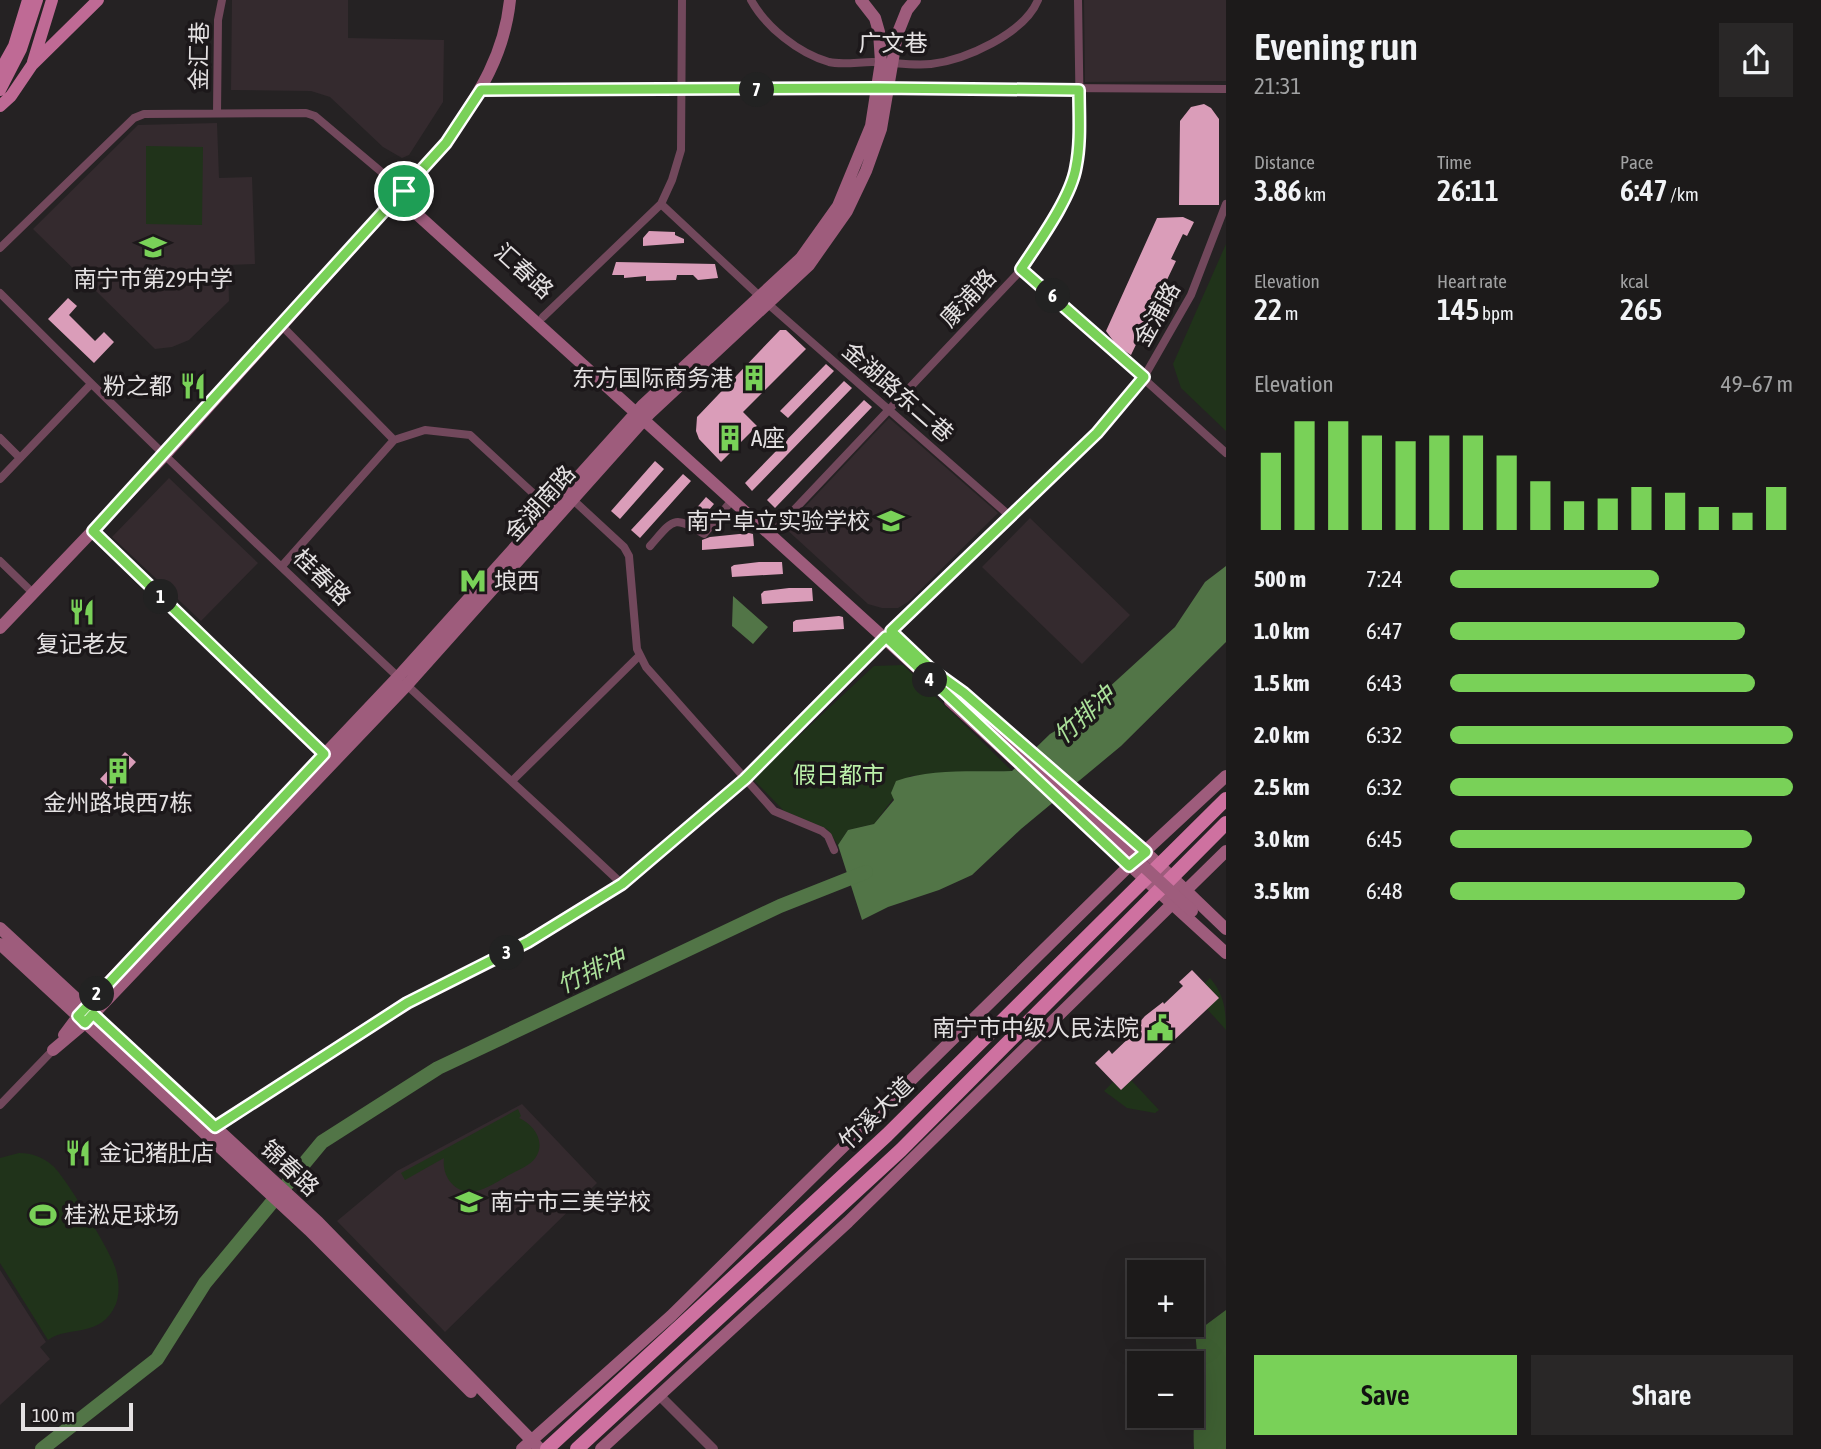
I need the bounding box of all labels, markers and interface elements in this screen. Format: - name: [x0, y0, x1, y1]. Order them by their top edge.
- street label: 金汇巷: [185, 21, 213, 91]
- button: share: [1719, 23, 1793, 97]
- text: Evening run: [1254, 25, 1418, 68]
- street label: 广文巷: [859, 30, 928, 56]
- pin: 7: [740, 72, 774, 108]
- text: 21:31: [1254, 73, 1301, 99]
- text: 7: [752, 78, 761, 100]
- text: Distance: [1254, 151, 1315, 173]
- text: Time: [1437, 151, 1472, 173]
- text: Pace: [1620, 151, 1653, 173]
- pin: [374, 161, 434, 221]
- icon: arrive: [385, 172, 423, 210]
- text: 3.86: [1254, 173, 1302, 207]
- text: 26:11: [1437, 173, 1499, 207]
- text: 6:47: [1620, 173, 1668, 207]
- text: km: [1302, 183, 1326, 205]
- text: /km: [1668, 183, 1699, 205]
- school or university icon: 南宁市第29中学: [138, 232, 168, 262]
- street label: 汇春路: [490, 238, 558, 304]
- street label: 康浦路: [935, 264, 1001, 332]
- place label: 南宁市第29中学: [73, 266, 233, 292]
- text: Elevation: [1254, 270, 1320, 292]
- text: Heart rate: [1437, 270, 1507, 292]
- text: kcal: [1620, 270, 1649, 292]
- pin: 6: [1036, 278, 1070, 314]
- street label: 金浦路: [1129, 278, 1185, 350]
- text: 6: [1048, 284, 1057, 306]
- text: 22: [1254, 292, 1282, 326]
- text: 145: [1437, 292, 1479, 326]
- text: 265: [1620, 292, 1662, 326]
- text: m: [1282, 302, 1299, 324]
- text: bpm: [1479, 302, 1514, 324]
- street label: 金湖路东二巷: [837, 337, 959, 447]
- building icon: 东方国际商务港: [739, 363, 769, 393]
- place label: 东方国际商务港: [572, 365, 733, 391]
- restaurant icon: 粉之都: [178, 371, 208, 401]
- text: Elevation: [1254, 371, 1334, 397]
- text: 49–67 m: [1721, 371, 1793, 397]
- place label: 粉之都: [103, 373, 172, 399]
- building icon: A座: [715, 423, 745, 453]
- place label: A座: [751, 425, 785, 451]
- street label: 金湖南路: [500, 460, 580, 546]
- school or university icon: 南宁卓立实验学校: [876, 506, 906, 536]
- place label: 南宁卓立实验学校: [686, 508, 870, 534]
- street label: 桂春路: [288, 544, 356, 610]
- metro station icon: 埌西: [458, 566, 488, 596]
- text: 500 m: [1254, 566, 1306, 592]
- text: 7:24: [1366, 566, 1403, 592]
- place label: 埌西: [494, 568, 540, 594]
- pin: 1: [144, 580, 178, 614]
- text: 1: [156, 585, 165, 607]
- restaurant icon: 复记老友: [67, 597, 97, 627]
- text: 1.0 km: [1254, 618, 1310, 644]
- text: 6:47: [1366, 618, 1403, 644]
- place label: 复记老友: [36, 631, 128, 657]
- pin: 4: [912, 662, 948, 698]
- text: 4: [925, 668, 934, 690]
- text: 1.5 km: [1254, 670, 1310, 696]
- text: 6:43: [1366, 670, 1403, 696]
- water label: 竹排冲: [1048, 679, 1122, 749]
- text: 2.0 km: [1254, 722, 1310, 748]
- text: 6:32: [1366, 722, 1403, 748]
- building icon: 金州路埌西7栋: [103, 756, 133, 786]
- park label: 假日都市: [793, 762, 885, 788]
- text: 2.5 km: [1254, 774, 1310, 800]
- text: 6:32: [1366, 774, 1403, 800]
- place label: 金州路埌西7栋: [44, 790, 192, 816]
- text: 3.0 km: [1254, 826, 1310, 852]
- text: 6:45: [1366, 826, 1403, 852]
- text: 3.5 km: [1254, 878, 1310, 904]
- text: 6:48: [1366, 878, 1403, 904]
- pin: 3: [490, 936, 524, 970]
- text: 3: [502, 941, 511, 963]
- water label: 竹排冲: [553, 942, 632, 998]
- pin: 2: [80, 976, 114, 1012]
- text: 2: [92, 982, 101, 1004]
- public building icon: 南宁市中级人民法院: [1145, 1013, 1175, 1043]
- place label: 南宁市中级人民法院: [932, 1015, 1139, 1041]
- street label: 竹溪大道: [834, 1072, 918, 1154]
- street label: 锦春路: [256, 1135, 324, 1201]
- restaurant icon: 金记猪肚店: [63, 1138, 93, 1168]
- place label: 金记猪肚店: [99, 1140, 214, 1166]
- school or university icon: 南宁市三美学校: [454, 1187, 484, 1217]
- place label: 南宁市三美学校: [490, 1189, 651, 1215]
- sports icon: 桂淞足球场: [28, 1200, 58, 1230]
- place label: 桂淞足球场: [64, 1202, 179, 1228]
- map controls: [1127, 1260, 1204, 1428]
- button: +: [1127, 1260, 1204, 1337]
- button: −: [1127, 1351, 1204, 1428]
- button: Save: [1254, 1355, 1517, 1435]
- button: Share: [1531, 1355, 1793, 1435]
- scale bar: [21, 1400, 133, 1432]
- text: 100 m: [32, 1404, 75, 1426]

